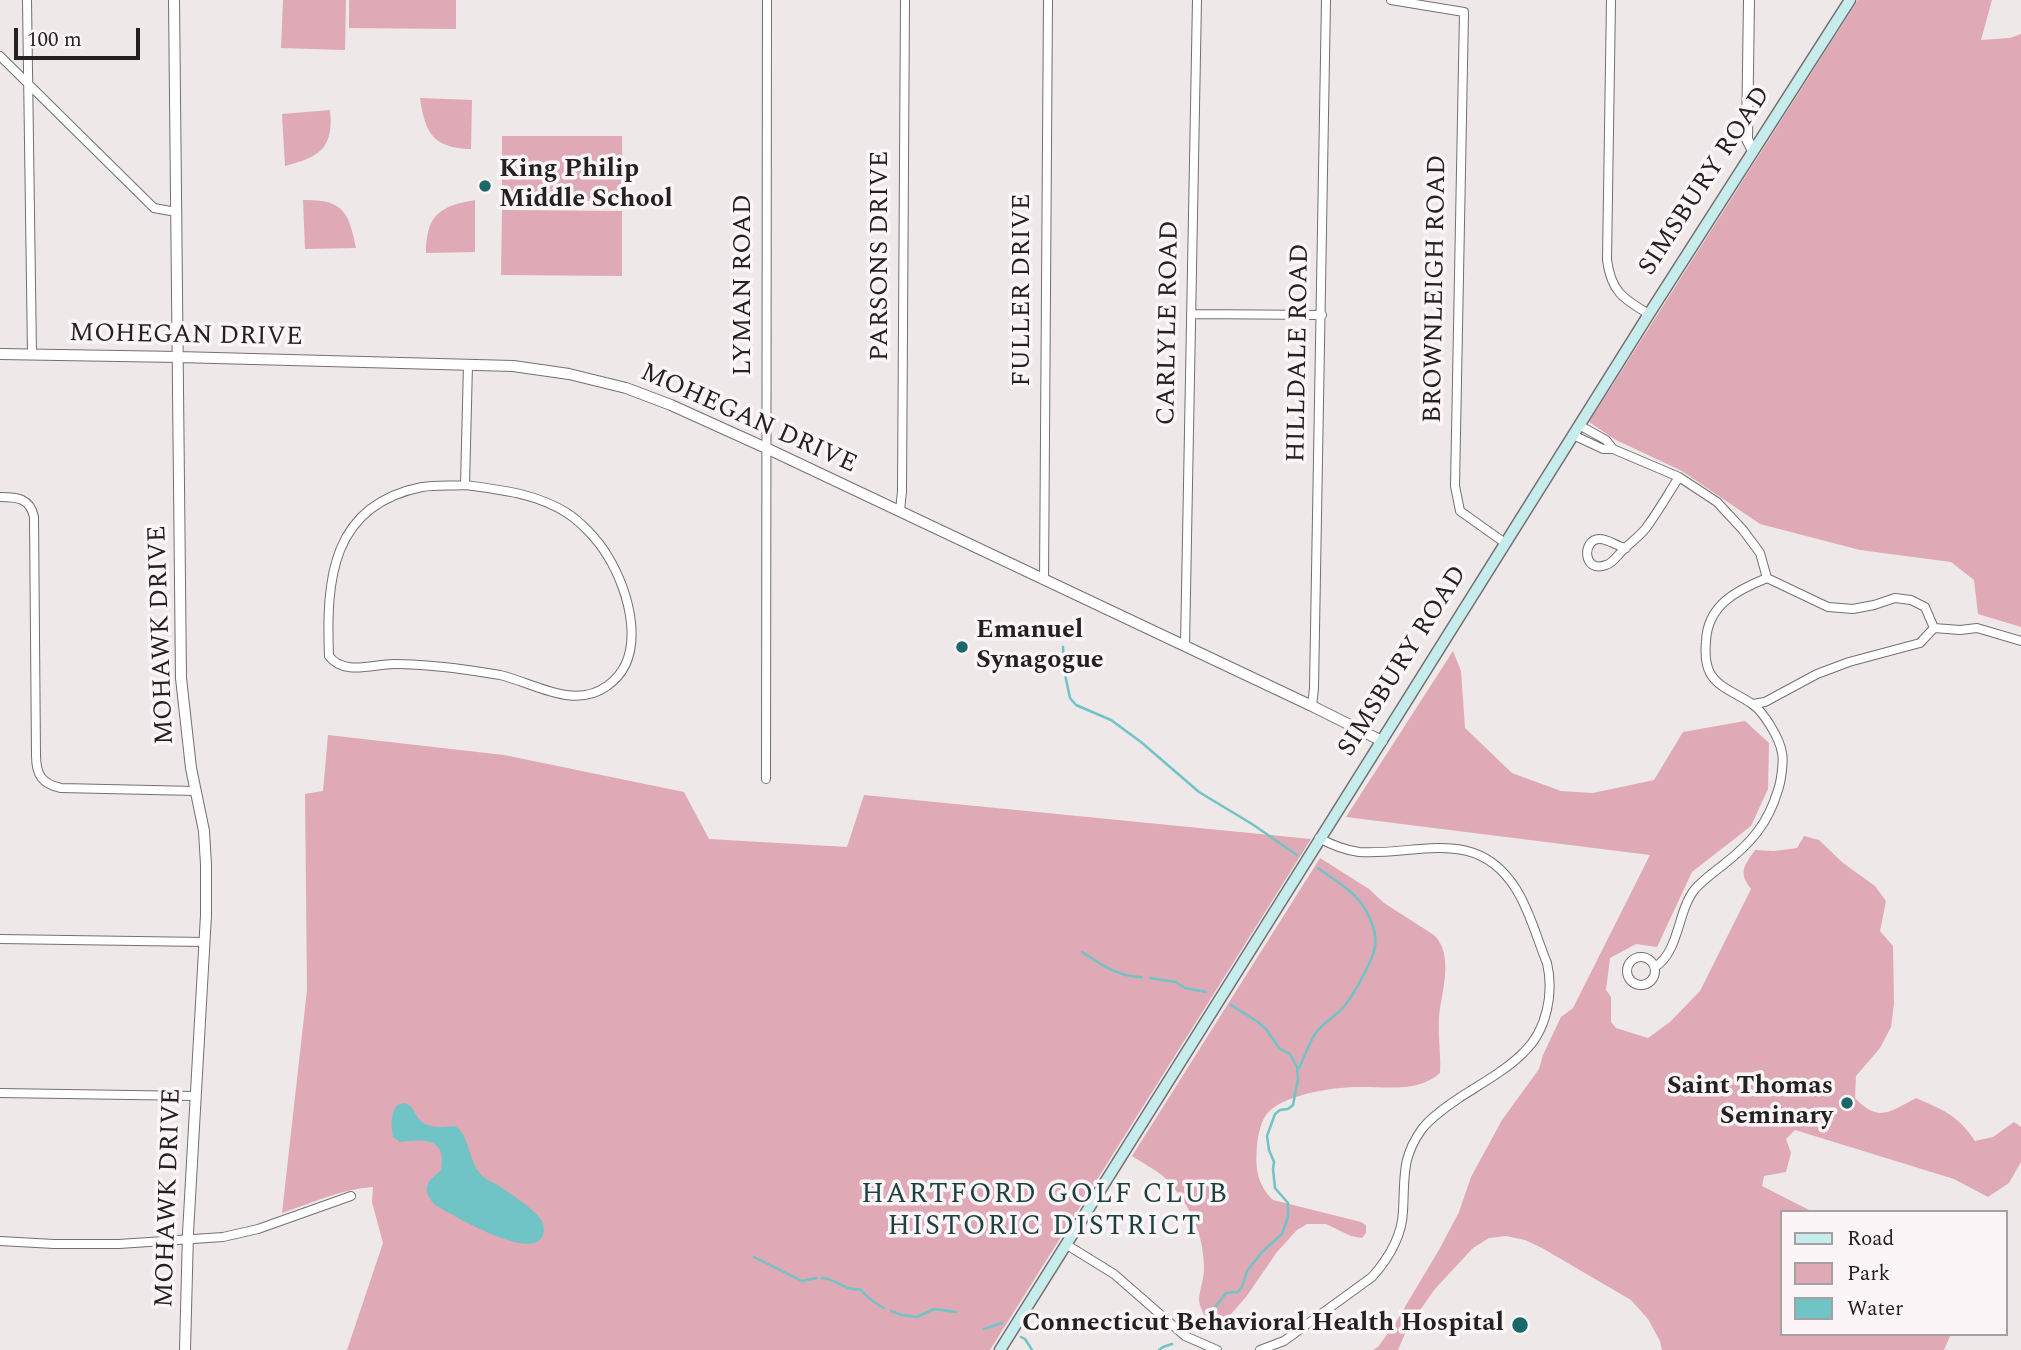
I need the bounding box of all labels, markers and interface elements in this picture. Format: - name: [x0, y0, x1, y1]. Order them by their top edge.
- scale bar: [18, 14, 144, 58]
- text: 100 m: [27, 24, 82, 56]
- street label: SIMSBURY ROAD: [1633, 82, 1779, 282]
- street label: PARSONS DRIVE: [866, 151, 898, 361]
- street label: BROWNLEIGH ROAD: [1419, 154, 1455, 424]
- place label: King Philip Middle School: [499, 155, 673, 216]
- marker: King Philip Middle School: [477, 178, 493, 194]
- street label: FULLER DRIVE: [1008, 193, 1040, 387]
- street label: LYMAN ROAD: [729, 194, 761, 376]
- street label: CARLYLE ROAD: [1153, 220, 1187, 426]
- street label: HILLDALE ROAD: [1282, 243, 1318, 463]
- street label: MOHEGAN DRIVE: [69, 319, 303, 355]
- street label: MOHEGAN DRIVE: [635, 358, 861, 482]
- street label: MOHAWK DRIVE: [144, 525, 182, 745]
- street label: SIMSBURY ROAD: [1333, 561, 1475, 763]
- place label: Emanuel Synagogue: [976, 616, 1104, 678]
- marker: Emanuel Synagogue: [954, 639, 970, 655]
- place label: Saint Thomas Seminary: [1667, 1072, 1833, 1134]
- street label: MOHAWK DRIVE: [151, 1088, 189, 1308]
- marker: Saint Thomas Seminary: [1839, 1095, 1855, 1111]
- district label: HARTFORD GOLF CLUB HISTORIC DISTRICT: [863, 1180, 1227, 1246]
- legend: [1780, 1210, 2007, 1336]
- text: Road: [1847, 1223, 1894, 1255]
- text: Park: [1847, 1258, 1890, 1290]
- text: Water: [1847, 1293, 1903, 1325]
- place label: Connecticut Behavioral Health Hospital: [1022, 1309, 1504, 1341]
- marker: Connecticut Behavioral Health Hospital: [1510, 1315, 1530, 1335]

